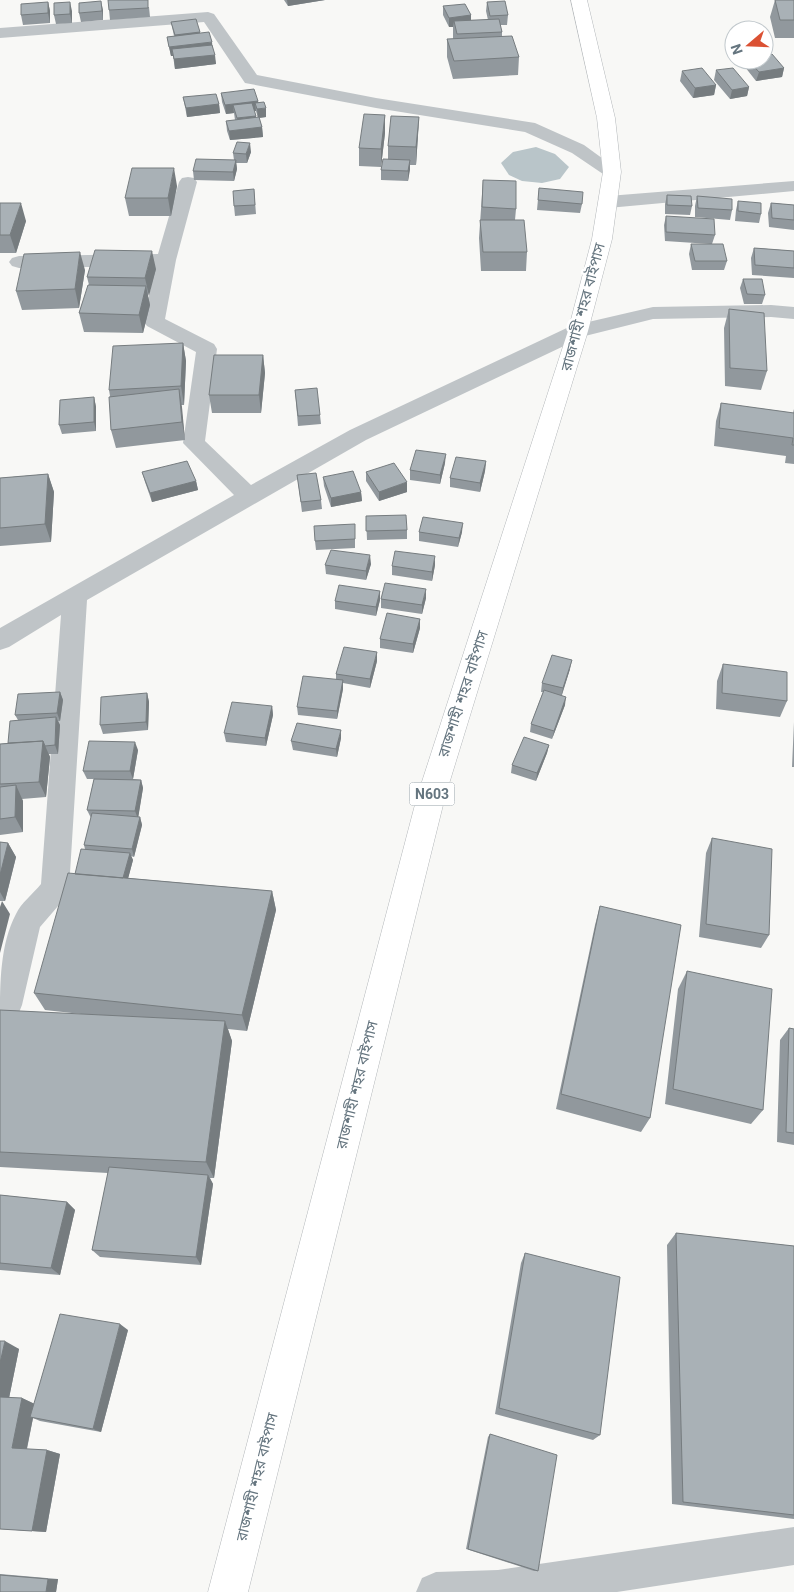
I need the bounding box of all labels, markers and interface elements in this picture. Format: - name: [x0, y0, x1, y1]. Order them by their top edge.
- north arrow: [724, 20, 774, 70]
- text: N: [728, 42, 746, 57]
- street label: রাজশাহী শহর বাইপাস: [557, 240, 609, 374]
- street label: রাজশাহী শহর বাইপাস: [434, 628, 492, 760]
- road number: N603: [410, 782, 454, 806]
- street label: রাজশাহী শহর বাইপাস: [332, 1018, 382, 1152]
- street label: রাজশাহী শহর বাইপাস: [232, 1410, 282, 1544]

